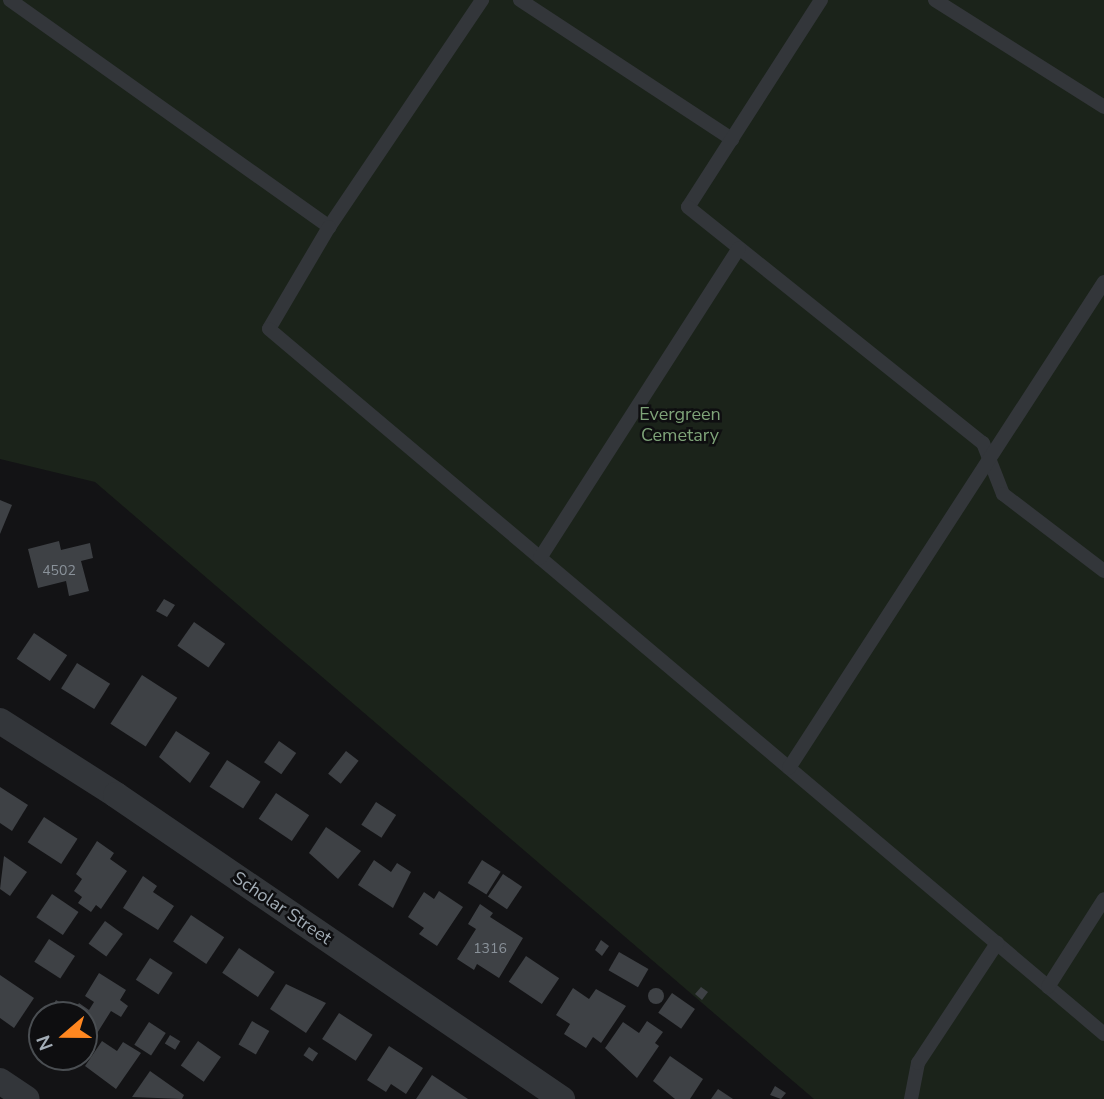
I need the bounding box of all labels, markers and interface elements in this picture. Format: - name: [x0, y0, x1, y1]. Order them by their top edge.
- park label: Evergreen Cemetary: [639, 404, 721, 446]
- house number: 4502: [42, 563, 76, 579]
- street label: Scholar Street: [228, 867, 336, 949]
- house number: 1316: [473, 941, 507, 957]
- north arrow: [28, 1001, 98, 1071]
- text: N: [30, 1031, 60, 1054]

